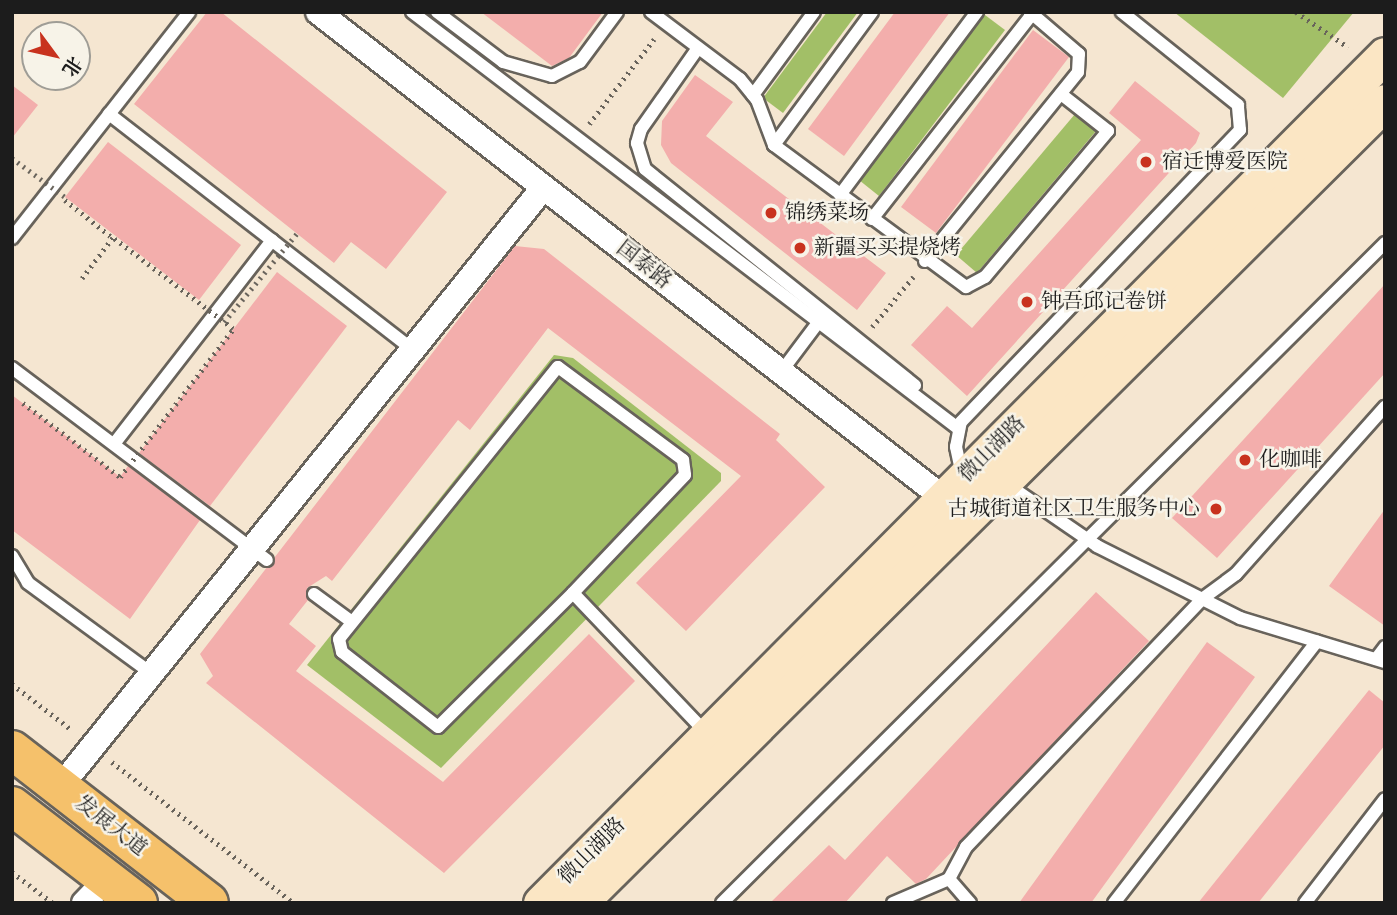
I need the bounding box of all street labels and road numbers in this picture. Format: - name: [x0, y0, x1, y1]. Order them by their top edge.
- street label: 国泰路: [611, 236, 677, 294]
- street label: 微山湖路: [953, 410, 1031, 488]
- street label: 发展大道: [70, 790, 152, 862]
- street label: 微山湖路: [553, 812, 631, 890]

